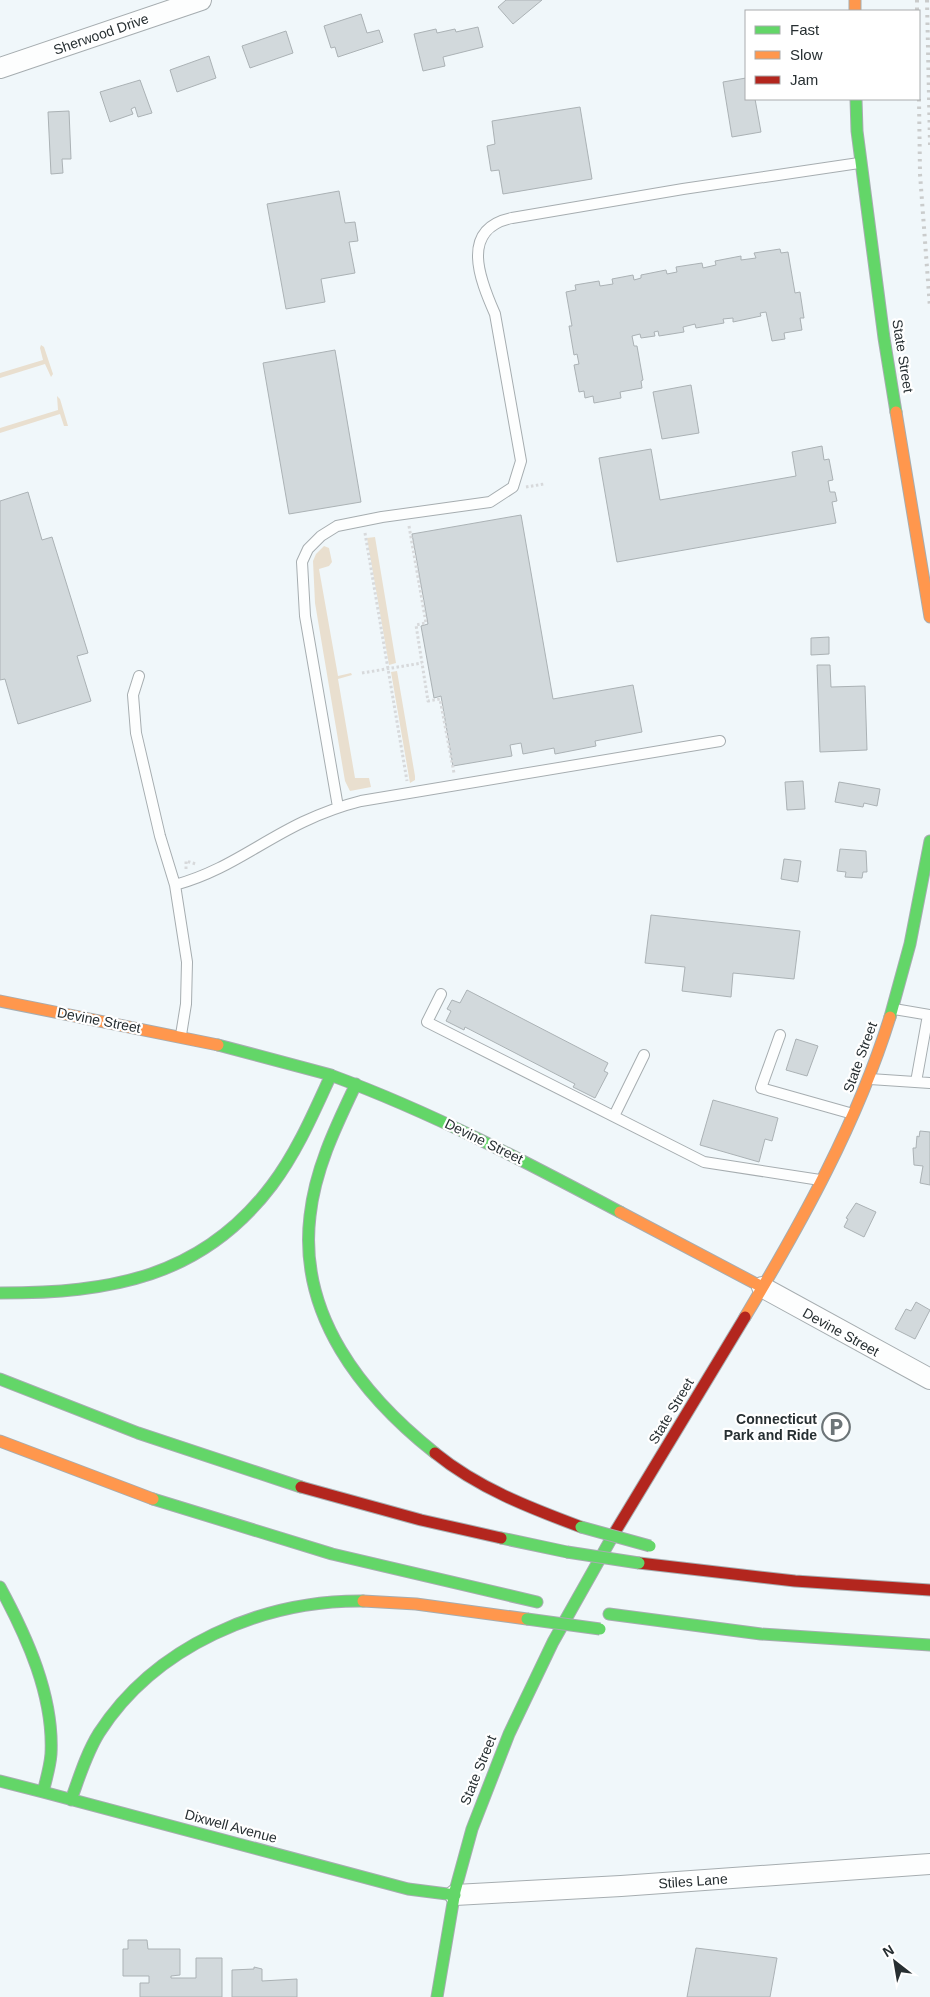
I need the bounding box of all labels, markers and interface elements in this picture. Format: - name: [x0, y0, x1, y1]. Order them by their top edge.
- street label: Sherwood Drive: [51, 10, 151, 58]
- legend: [745, 10, 920, 100]
- text: Fast: [790, 21, 820, 38]
- text: Slow: [790, 46, 823, 63]
- text: Jam: [790, 71, 818, 88]
- street label: State Street: [889, 318, 917, 394]
- street label: Devine Street: [56, 1004, 142, 1036]
- street label: State Street: [840, 1019, 880, 1094]
- street label: Devine Street: [442, 1115, 526, 1167]
- street label: Devine Street: [800, 1304, 882, 1360]
- street label: State Street: [645, 1375, 697, 1447]
- place label: Connecticut Park and Ride: [724, 1411, 817, 1443]
- parking icon: Connecticut Park and Ride: [821, 1412, 851, 1442]
- street label: State Street: [457, 1733, 499, 1807]
- street label: Dixwell Avenue: [183, 1806, 279, 1846]
- street label: Stiles Lane: [658, 1871, 728, 1891]
- north arrow: [870, 1937, 920, 1987]
- text: N: [880, 1941, 897, 1960]

